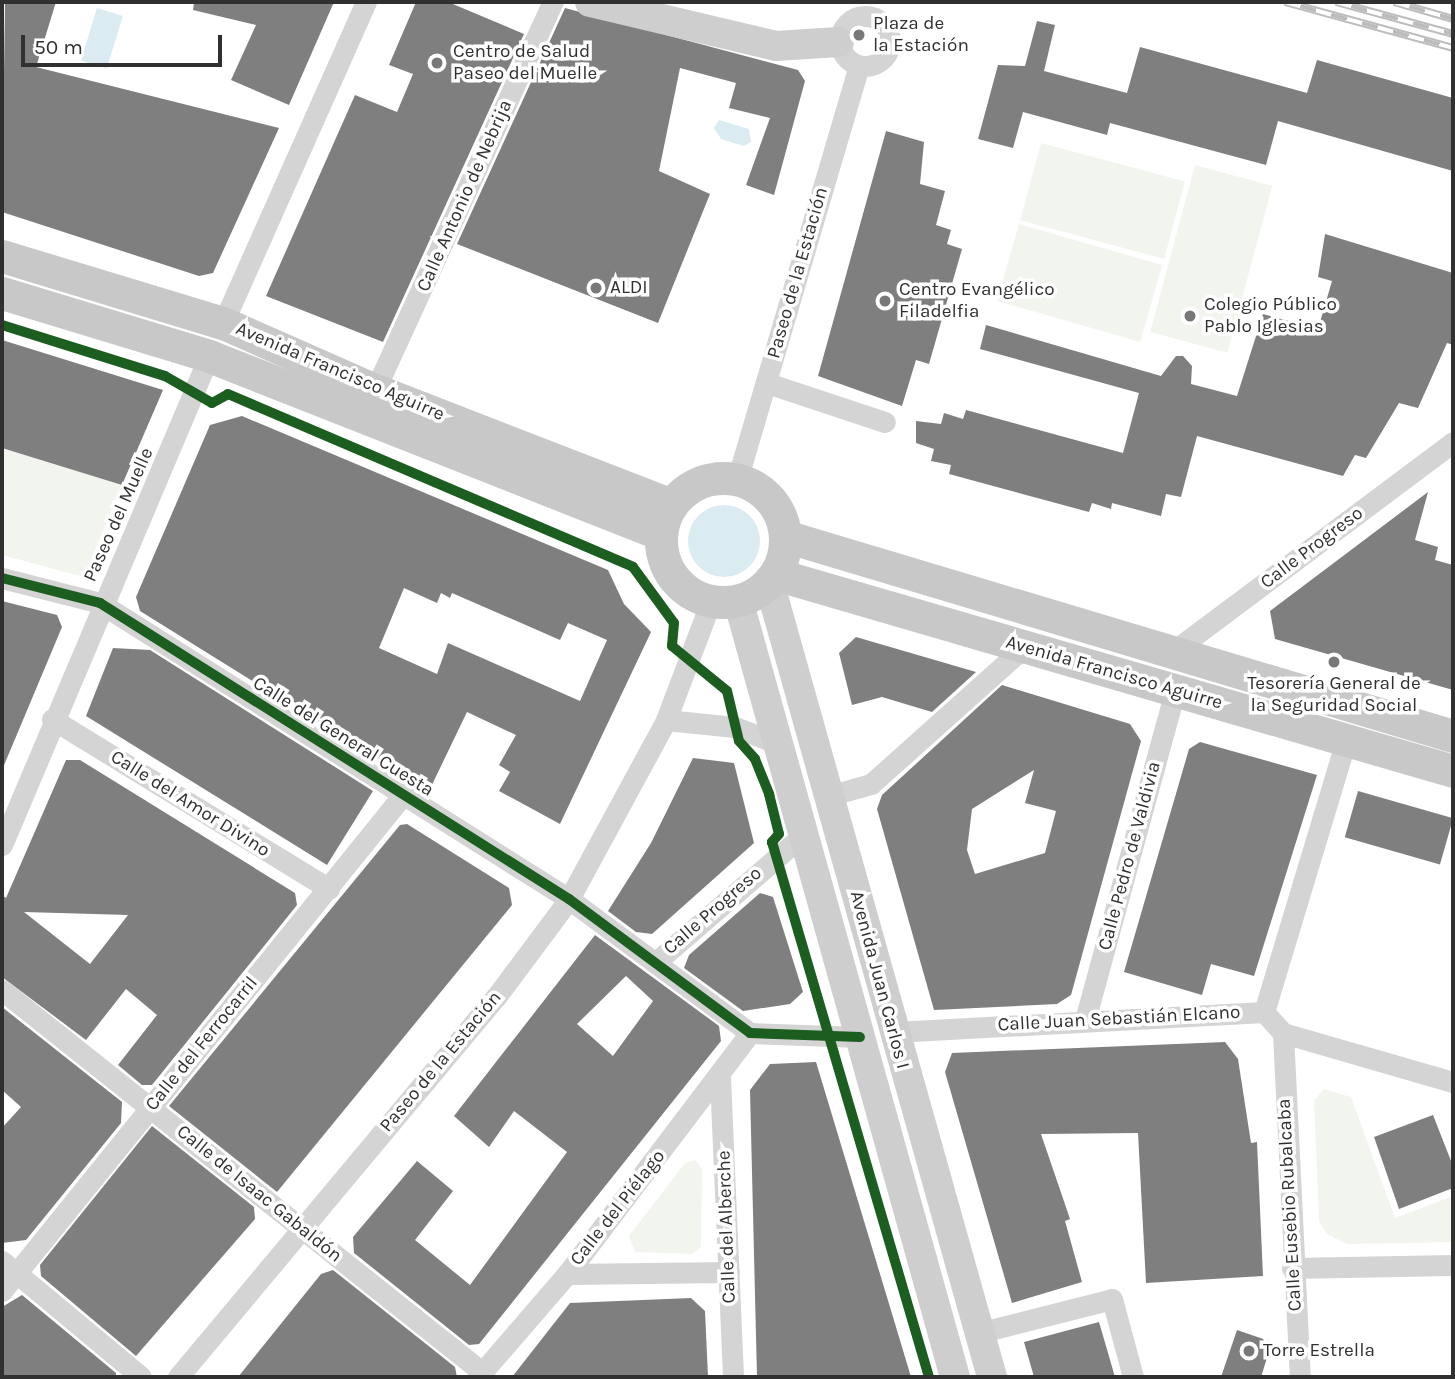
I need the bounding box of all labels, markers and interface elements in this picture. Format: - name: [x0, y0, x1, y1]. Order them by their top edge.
- place label: Plaza de la Estación: [873, 13, 969, 57]
- scale bar: [24, 21, 226, 65]
- marker: Plaza de la Estación: [851, 27, 867, 43]
- text: 50 m: [34, 35, 83, 59]
- place label: Centro de Salud Paseo del Muelle: [453, 41, 597, 85]
- marker: Centro de Salud Paseo del Muelle: [427, 53, 447, 73]
- street label: Calle Antonio de Nebrija: [412, 97, 518, 295]
- street label: Paseo de la Estación: [763, 185, 833, 361]
- place label: ALDI: [610, 277, 648, 299]
- place label: Centro Evangélico Filadelfia: [899, 279, 1055, 323]
- marker: ALDI: [588, 280, 604, 296]
- marker: Centro Evangélico Filadelfia: [877, 293, 893, 309]
- place label: Colegio Público Pablo Iglesias: [1204, 294, 1337, 338]
- marker: Colegio Público Pablo Iglesias: [1182, 308, 1198, 324]
- street label: Avenida Francisco Aguirre: [232, 318, 448, 426]
- street label: Paseo del Muelle: [79, 444, 159, 586]
- street label: Calle Progreso: [1256, 502, 1368, 594]
- street label: Avenida Francisco Aguirre: [1003, 631, 1225, 715]
- marker: Tesorería General de la Seguridad Social: [1326, 654, 1342, 670]
- street label: Calle del General Cuesta: [248, 672, 438, 802]
- place label: Tesorería General de la Seguridad Social: [1247, 673, 1421, 717]
- street label: Calle del Amor Divino: [106, 746, 274, 862]
- street label: Calle Pedro de Valdivia: [1094, 759, 1166, 953]
- street label: Calle Progreso: [659, 862, 767, 960]
- street label: Avenida Juan Carlos I: [844, 889, 914, 1071]
- street label: Calle del Ferrocarril: [141, 972, 263, 1116]
- street label: Paseo de la Estación: [375, 987, 507, 1137]
- street label: Calle Juan Sebastián Elcano: [997, 1001, 1241, 1037]
- street label: Calle Eusebio Rubalcaba: [1273, 1098, 1307, 1312]
- street label: Calle de Isaac Gabaldón: [172, 1120, 346, 1268]
- street label: Calle del Piélago: [566, 1146, 670, 1270]
- street label: Calle del Alberche: [713, 1150, 741, 1304]
- place label: Torre Estrella: [1263, 1340, 1375, 1362]
- marker: Torre Estrella: [1241, 1343, 1257, 1359]

